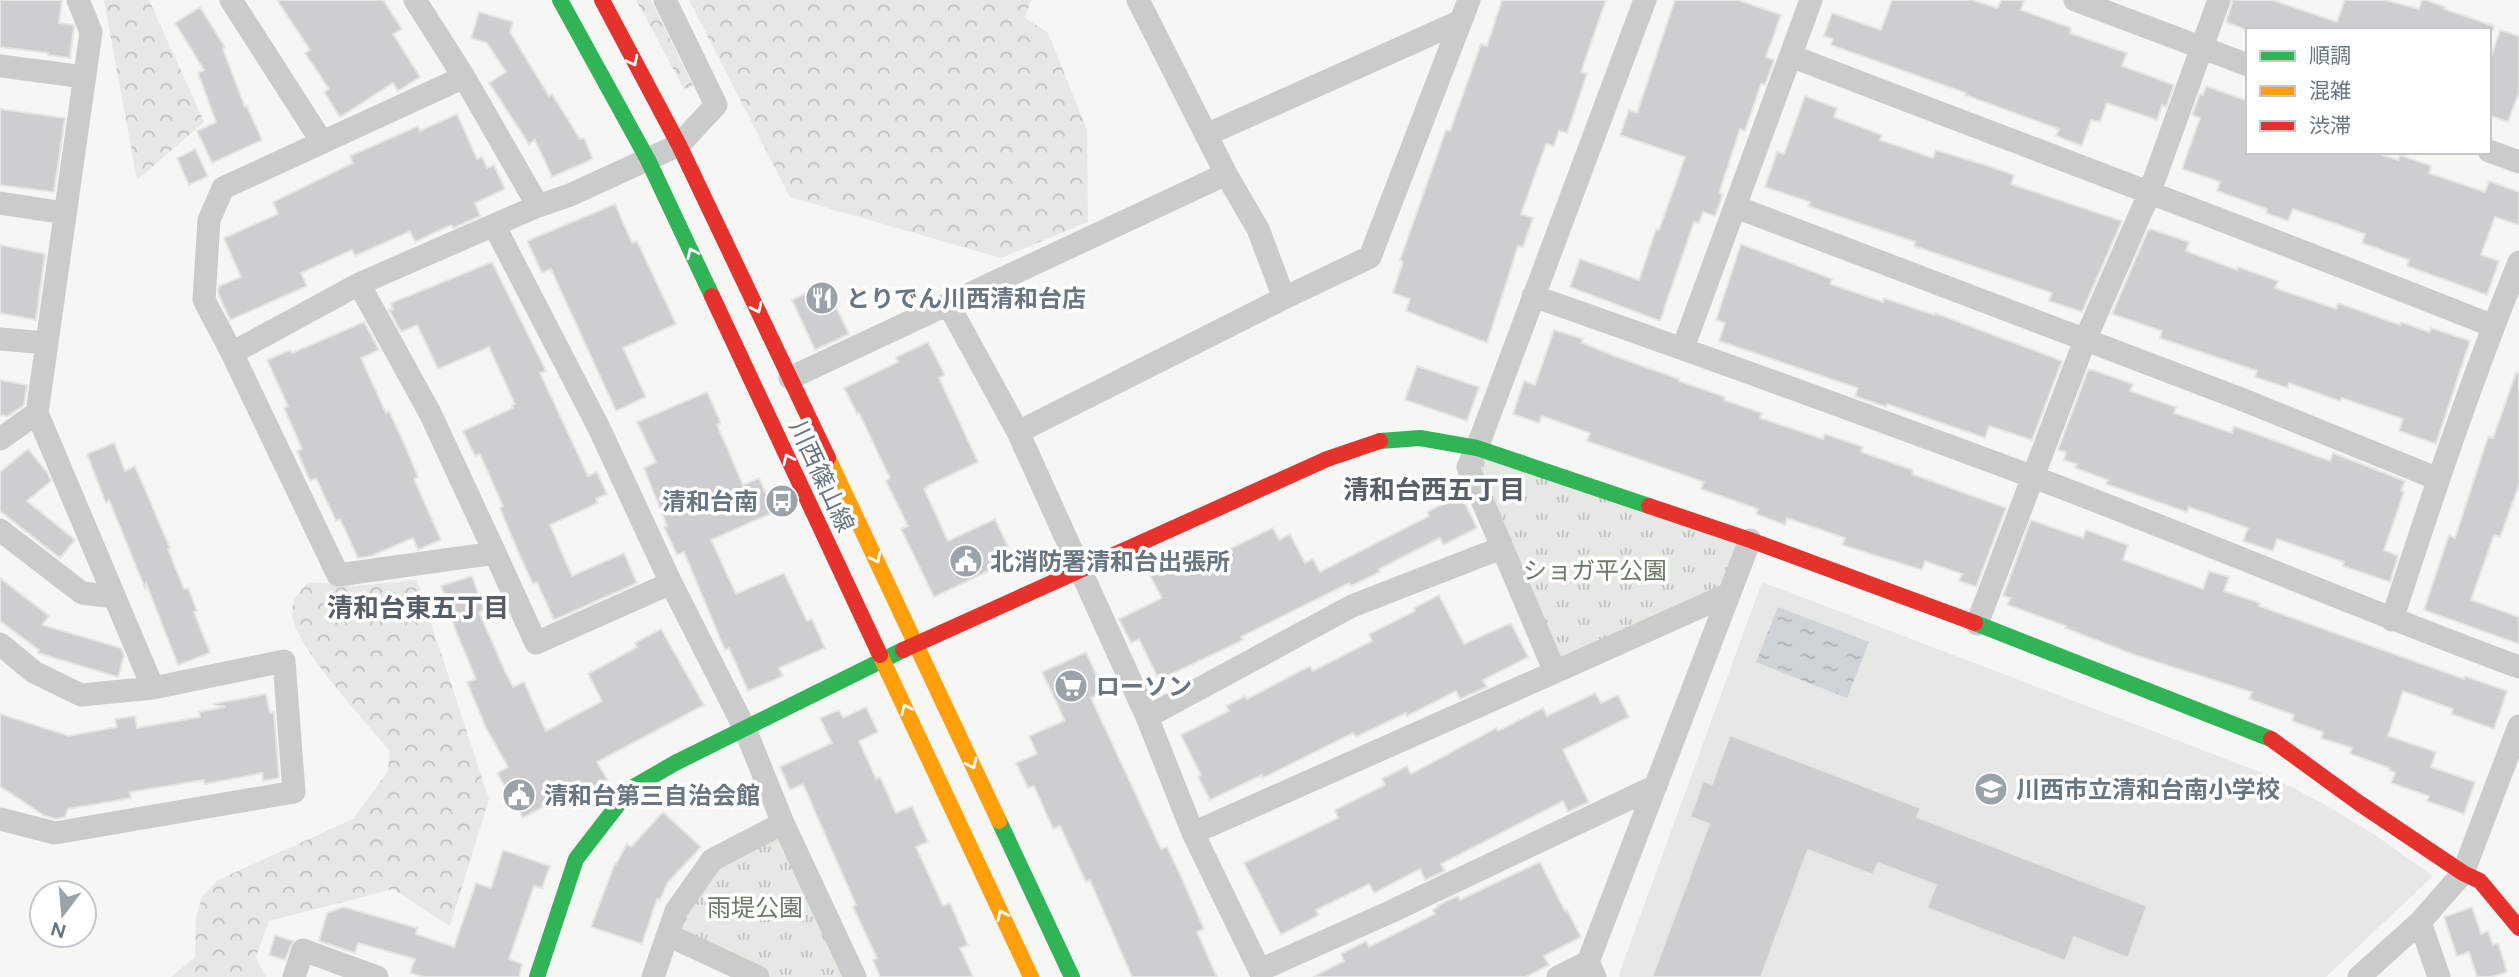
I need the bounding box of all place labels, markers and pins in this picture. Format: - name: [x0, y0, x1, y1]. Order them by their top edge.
- restaurant icon: とりでん川西清和台店: [803, 279, 841, 317]
- place label: とりでん川西清和台店: [846, 284, 1086, 313]
- bus stop icon: 清和台南: [763, 482, 801, 520]
- place label: 清和台南: [662, 487, 758, 516]
- public building icon: 北消防署清和台出張所: [947, 542, 985, 580]
- place label: 北消防署清和台出張所: [990, 547, 1230, 576]
- supermarket icon: ローソン: [1052, 667, 1090, 705]
- place label: ローソン: [1096, 672, 1192, 701]
- school or university icon: 川西市立清和台南小学校: [1972, 770, 2010, 808]
- place label: 川西市立清和台南小学校: [2016, 775, 2280, 804]
- public building icon: 清和台第三自治会館: [500, 776, 538, 814]
- place label: 清和台第三自治会館: [544, 781, 760, 810]

